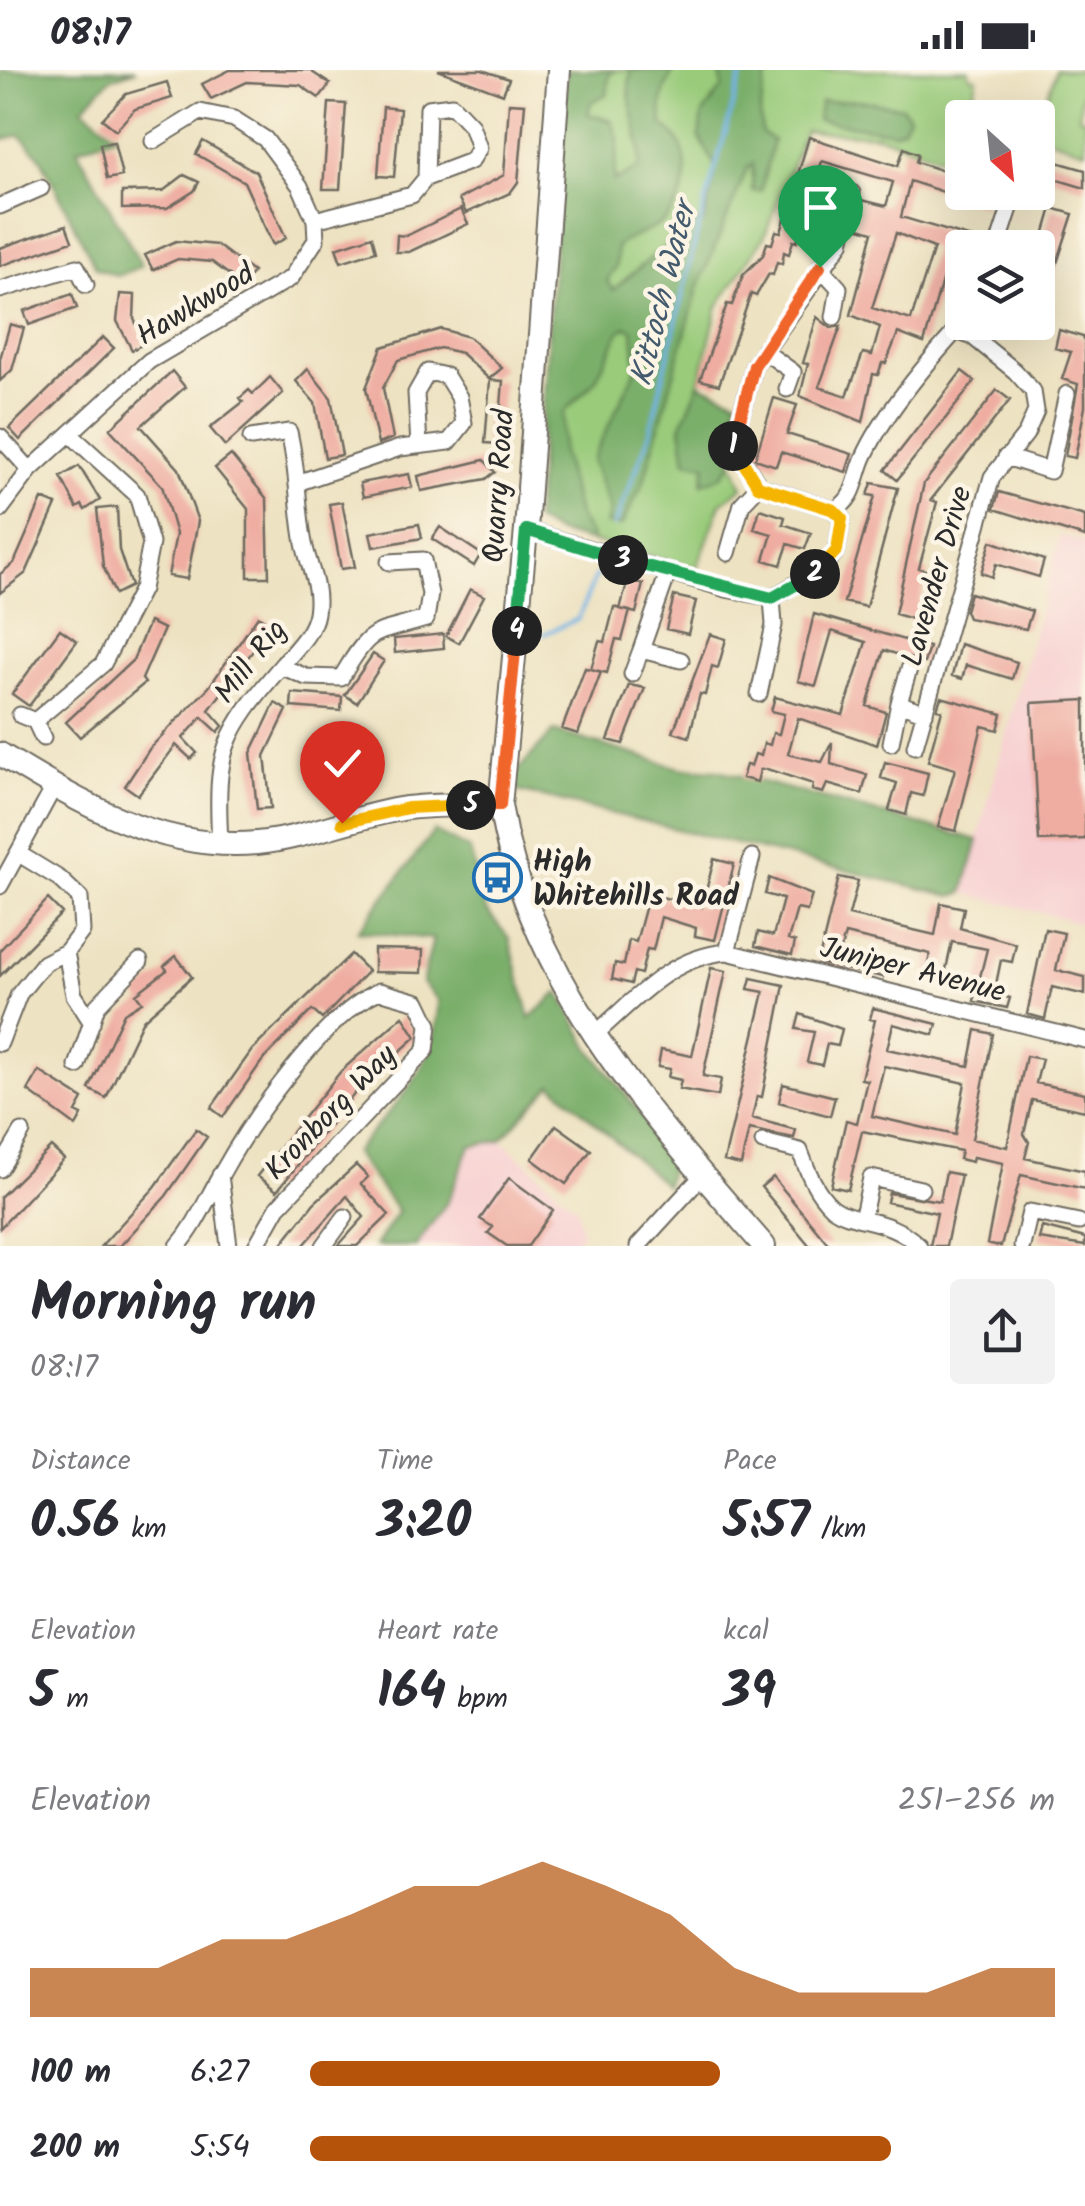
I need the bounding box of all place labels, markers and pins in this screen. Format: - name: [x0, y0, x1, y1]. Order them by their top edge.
- pin: [778, 165, 863, 268]
- pin: 1: [708, 421, 758, 471]
- pin: 3: [598, 535, 648, 585]
- pin: 2: [790, 549, 840, 599]
- pin: 4: [492, 606, 542, 656]
- pin: [300, 721, 385, 824]
- pin: 5: [446, 780, 496, 830]
- place label: High Whitehills Road: [533, 839, 740, 921]
- bus stop icon: High Whitehills Road: [472, 852, 524, 904]

